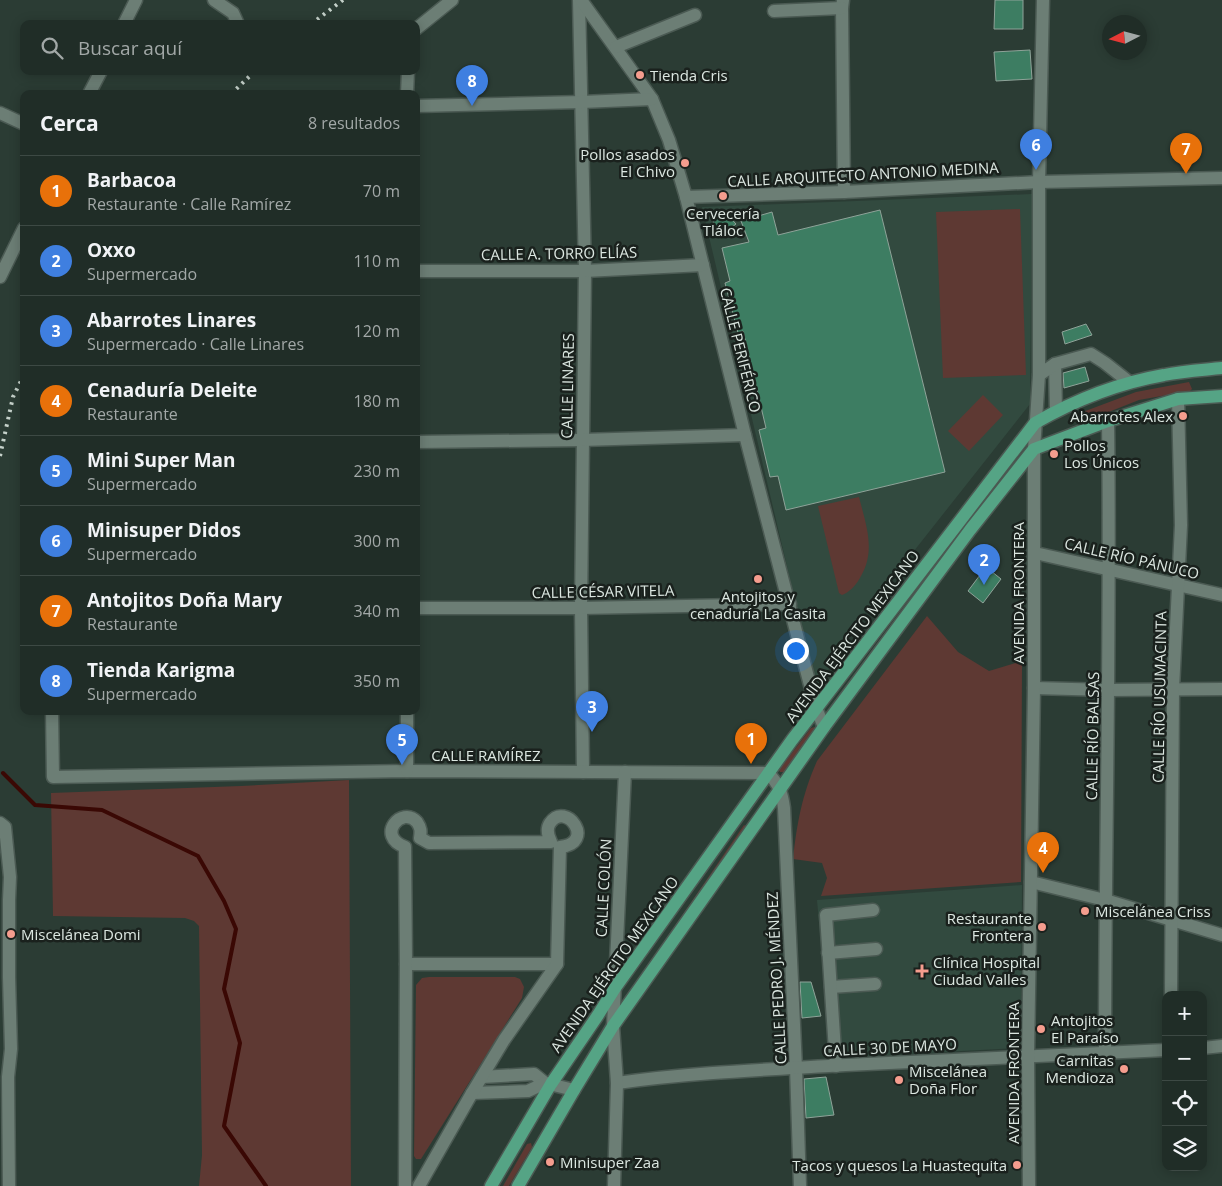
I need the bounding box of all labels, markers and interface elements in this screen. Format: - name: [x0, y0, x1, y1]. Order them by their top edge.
- north arrow: [1102, 15, 1147, 60]
- search box: [20, 20, 420, 75]
- icon: search: [38, 34, 66, 62]
- text: Buscar aquí: [78, 35, 182, 61]
- pin: 8: [456, 65, 488, 106]
- place label: Tienda Cris: [650, 65, 728, 85]
- marker: Tienda Cris: [634, 69, 646, 81]
- text: Cerca: [40, 109, 99, 137]
- text: 8 resultados: [308, 112, 400, 134]
- pin: 6: [1020, 129, 1052, 170]
- pin: 7: [1170, 133, 1202, 174]
- place label: Pollos asados El Chivo: [580, 144, 675, 181]
- marker: Pollos asados El Chivo: [679, 157, 691, 169]
- street label: CALLE ARQUITECTO ANTONIO MEDINA: [727, 157, 1000, 191]
- text: Barbacoa: [87, 167, 176, 193]
- text: 1: [51, 180, 61, 202]
- text: 70 m: [363, 180, 400, 202]
- marker: Cervecería Tláloc: [717, 190, 729, 202]
- text: Restaurante · Calle Ramírez: [87, 193, 291, 215]
- place label: Cervecería Tláloc: [686, 203, 760, 240]
- text: Oxxo: [87, 237, 136, 263]
- street label: CALLE A. TORRO ELÍAS: [481, 242, 637, 264]
- text: 2: [51, 250, 61, 272]
- text: 110 m: [354, 250, 400, 272]
- text: Supermercado: [87, 263, 197, 285]
- street label: CALLE PERIFÉRICO: [716, 285, 766, 415]
- text: Abarrotes Linares: [87, 307, 256, 333]
- text: 3: [51, 320, 61, 342]
- text: 120 m: [354, 320, 400, 342]
- text: Supermercado · Calle Linares: [87, 333, 304, 355]
- street label: CALLE LINARES: [556, 333, 578, 439]
- text: Cenaduría Deleite: [87, 377, 257, 403]
- text: 4: [51, 390, 61, 412]
- text: 180 m: [354, 390, 400, 412]
- text: Restaurante: [87, 403, 178, 425]
- place label: Abarrotes Alex: [1070, 406, 1173, 426]
- marker: Abarrotes Alex: [1177, 410, 1189, 422]
- place label: Pollos Los Únicos: [1064, 435, 1139, 472]
- text: Mini Super Man: [87, 447, 236, 473]
- marker: Pollos Los Únicos: [1048, 448, 1060, 460]
- text: 5: [51, 460, 61, 482]
- text: 230 m: [354, 460, 400, 482]
- text: Supermercado: [87, 473, 197, 495]
- text: Minisuper Didos: [87, 517, 241, 543]
- street label: AVENIDA FRONTERA: [1008, 522, 1028, 664]
- text: 6: [51, 530, 61, 552]
- text: 300 m: [354, 530, 400, 552]
- street label: CALLE RÍO PÁNUCO: [1063, 533, 1201, 583]
- text: Supermercado: [87, 543, 197, 565]
- pin: 2: [968, 544, 1000, 585]
- street label: AVENIDA EJÉRCITO MEXICANO: [781, 546, 923, 726]
- marker: Antojitos y cenaduría La Casita: [752, 573, 764, 585]
- street label: CALLE CÉSAR VITELA: [532, 580, 675, 602]
- place label: Antojitos y cenaduría La Casita: [690, 586, 826, 623]
- text: Antojitos Doña Mary: [87, 587, 282, 613]
- text: 7: [51, 600, 61, 622]
- text: 340 m: [354, 600, 400, 622]
- street label: CALLE RÍO USUMACINTA: [1148, 611, 1171, 783]
- text: Restaurante: [87, 613, 178, 635]
- your location: [783, 638, 809, 664]
- text: Tienda Karigma: [87, 657, 235, 683]
- text: 8: [51, 670, 61, 692]
- text: 350 m: [354, 670, 400, 692]
- street label: CALLE RÍO BALSAS: [1081, 671, 1103, 801]
- text: Supermercado: [87, 683, 197, 705]
- pin: 3: [576, 691, 608, 732]
- pin: 1: [735, 723, 767, 764]
- pin: 5: [386, 724, 418, 765]
- street label: CALLE RAMÍREZ: [431, 745, 541, 765]
- pin: 4: [1027, 832, 1059, 873]
- street label: CALLE COLÓN: [590, 838, 616, 938]
- street label: AVENIDA EJÉRCITO MEXICANO: [545, 872, 683, 1056]
- street label: CALLE PEDRO J. MÉNDEZ: [761, 891, 791, 1065]
- place label: Miscelánea Criss: [1095, 901, 1211, 921]
- marker: Miscelánea Criss: [1079, 905, 1091, 917]
- place label: Restaurante Frontera: [947, 908, 1032, 945]
- marker: Restaurante Frontera: [1036, 921, 1048, 933]
- place label: Miscelánea Domi: [21, 924, 141, 944]
- marker: Miscelánea Domi: [5, 928, 17, 940]
- place label: Clínica Hospital Ciudad Valles: [933, 952, 1040, 989]
- marker: Clínica Hospital Ciudad Valles: [915, 964, 929, 978]
- map controls: [1162, 991, 1207, 1171]
- button: +: [1162, 991, 1207, 1036]
- street label: AVENIDA FRONTERA: [1003, 1002, 1023, 1144]
- place label: Antojitos El Paraíso: [1051, 1010, 1119, 1047]
- marker: Antojitos El Paraíso: [1035, 1023, 1047, 1035]
- street label: CALLE 30 DE MAYO: [823, 1034, 957, 1060]
- button: −: [1162, 1036, 1207, 1081]
- place label: Carnitas Mendioza: [1046, 1050, 1114, 1087]
- place label: Miscelánea Doña Flor: [909, 1061, 987, 1098]
- marker: Carnitas Mendioza: [1118, 1063, 1130, 1075]
- marker: Miscelánea Doña Flor: [893, 1074, 905, 1086]
- button: locate: [1162, 1081, 1207, 1126]
- button: layers: [1162, 1126, 1207, 1171]
- place label: Minisuper Zaa: [560, 1152, 660, 1172]
- place label: Tacos y quesos La Huastequita: [792, 1155, 1007, 1175]
- marker: Minisuper Zaa: [544, 1156, 556, 1168]
- marker: Tacos y quesos La Huastequita: [1011, 1159, 1023, 1171]

